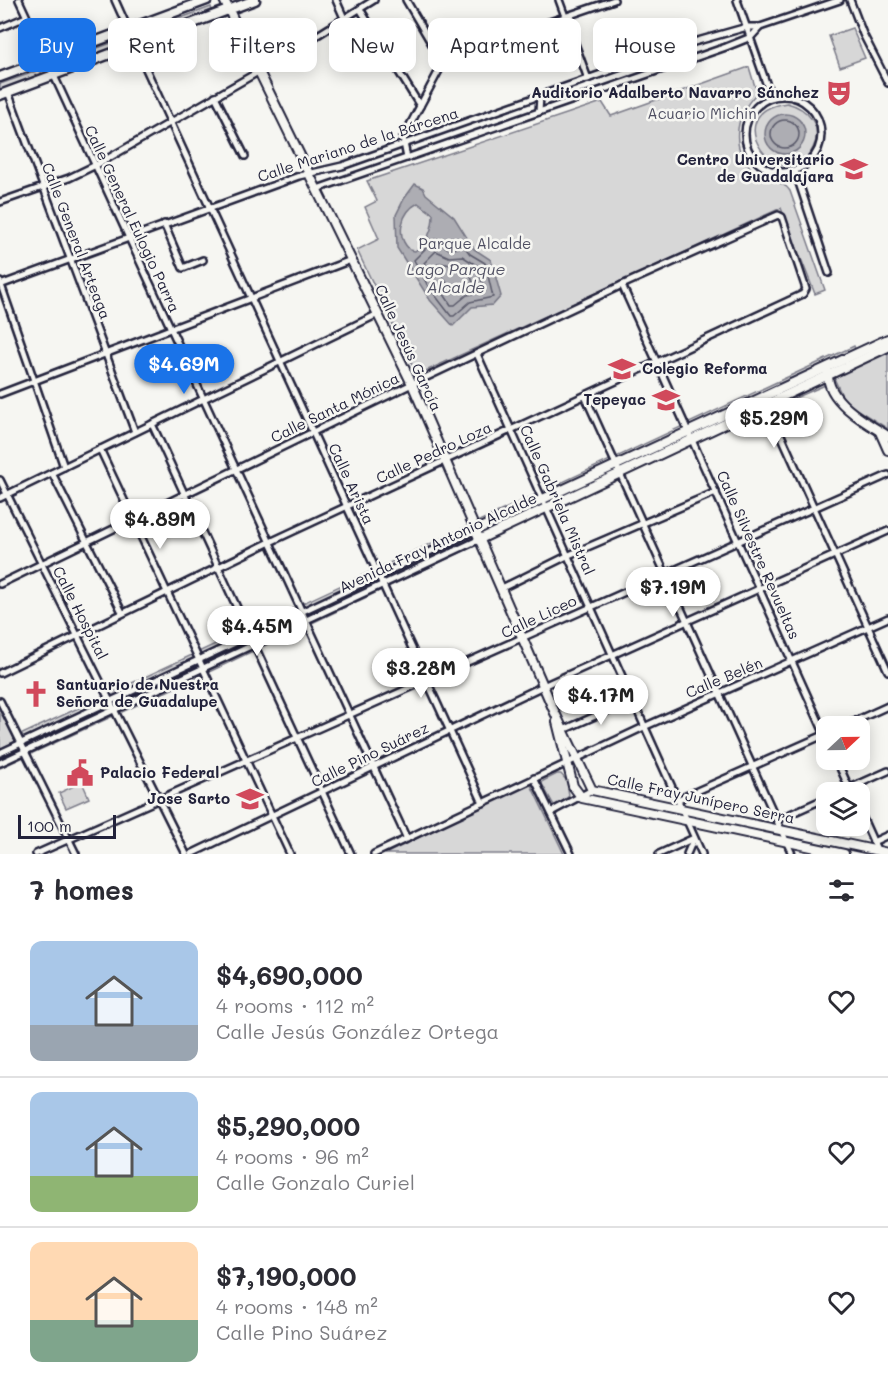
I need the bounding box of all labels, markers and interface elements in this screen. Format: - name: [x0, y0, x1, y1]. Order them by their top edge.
- chip: Buy: [18, 18, 96, 72]
- chip: Rent: [108, 18, 197, 72]
- chip: Filters: [209, 18, 317, 72]
- chip: New: [329, 18, 416, 72]
- chip: Apartment: [428, 18, 581, 72]
- chip: House: [593, 18, 697, 72]
- theatre icon: Auditorio Adalberto Navarro Sánchez: [824, 78, 854, 108]
- place label: Auditorio Adalberto Navarro Sánchez: [531, 82, 820, 102]
- street label: Calle Mariano de la Bárcena: [255, 102, 461, 186]
- park label: Acuario Michin: [647, 103, 757, 123]
- street label: Calle General Eulogio Parra: [81, 122, 185, 315]
- place label: Centro Universitario de Guadalajara: [677, 149, 834, 186]
- school or university icon: Centro Universitario de Guadalajara: [839, 154, 869, 184]
- street label: Calle General Arteaga: [38, 159, 116, 322]
- park label: Parque Alcalde: [419, 233, 531, 253]
- water label: Lago Parque Alcalde: [407, 258, 506, 297]
- street label: Calle Jesús García: [371, 281, 447, 414]
- pin: $4.69M: [135, 344, 233, 395]
- text: $4.69M: [148, 350, 220, 376]
- school or university icon: Colegio Reforma: [607, 354, 637, 384]
- place label: Colegio Reforma: [642, 358, 768, 378]
- street label: Calle Santa Mónica: [267, 367, 402, 447]
- school or university icon: Tepeyac: [651, 385, 681, 415]
- place label: Tepeyac: [583, 389, 646, 409]
- pin: $5.29M: [725, 398, 823, 449]
- text: $5.29M: [739, 404, 809, 430]
- street label: Calle Pedro Loza: [373, 417, 495, 488]
- street label: Calle Gabriela Mistral: [516, 421, 600, 578]
- street label: Calle Arista: [324, 440, 379, 527]
- street label: Calle Silvestre Revueltas: [713, 467, 805, 642]
- street label: Avenida Fray Antonio Alcalde: [335, 487, 540, 597]
- pin: $4.89M: [111, 499, 209, 550]
- text: $4.89M: [124, 505, 196, 531]
- street label: Calle Hospital: [49, 563, 113, 663]
- pin: $7.19M: [624, 567, 722, 618]
- text: $7.19M: [640, 573, 706, 599]
- street label: Calle Liceo: [498, 590, 580, 642]
- pin: $4.45M: [208, 606, 306, 657]
- text: $4.45M: [221, 612, 293, 638]
- pin: $3.28M: [372, 648, 470, 699]
- street label: Calle Belén: [682, 652, 765, 702]
- text: $3.28M: [386, 654, 456, 680]
- place label: Santuario de Nuestra Señora de Guadalupe: [56, 674, 219, 711]
- pin: $4.17M: [552, 675, 650, 726]
- church icon: Santuario de Nuestra Señora de Guadalupe: [21, 679, 51, 709]
- text: $4.17M: [567, 681, 635, 707]
- north arrow: [816, 716, 870, 770]
- map controls: [816, 716, 870, 836]
- street label: Calle Pino Suárez: [307, 717, 432, 791]
- public building icon: Palacio Federal: [65, 758, 95, 788]
- place label: Palacio Federal: [100, 762, 219, 782]
- street label: Calle Fray Junípero Serra: [606, 768, 797, 828]
- button: layers: [816, 782, 870, 836]
- school or university icon: Jose Sarto: [235, 784, 265, 814]
- place label: Jose Sarto: [147, 788, 230, 808]
- scale bar: [18, 812, 116, 840]
- text: 100 m: [27, 815, 72, 836]
- text: 7 homes: [30, 873, 134, 907]
- icon: filters: [825, 874, 858, 907]
- text: $4,690,000: [216, 958, 363, 992]
- icon: home: [78, 965, 150, 1037]
- icon: heart: [825, 985, 858, 1018]
- text: 4 rooms · 112 m²: [216, 992, 374, 1018]
- text: Calle Jesús González Ortega: [216, 1018, 499, 1044]
- text: $5,290,000: [216, 1109, 360, 1143]
- icon: home: [78, 1116, 150, 1188]
- icon: heart: [825, 1136, 858, 1169]
- text: 4 rooms · 96 m²: [216, 1143, 369, 1169]
- text: Calle Gonzalo Curiel: [216, 1169, 415, 1195]
- text: $7,190,000: [216, 1259, 357, 1293]
- icon: home: [78, 1266, 150, 1338]
- icon: heart: [825, 1286, 858, 1319]
- text: 4 rooms · 148 m²: [216, 1293, 378, 1319]
- text: Calle Pino Suárez: [216, 1319, 387, 1345]

